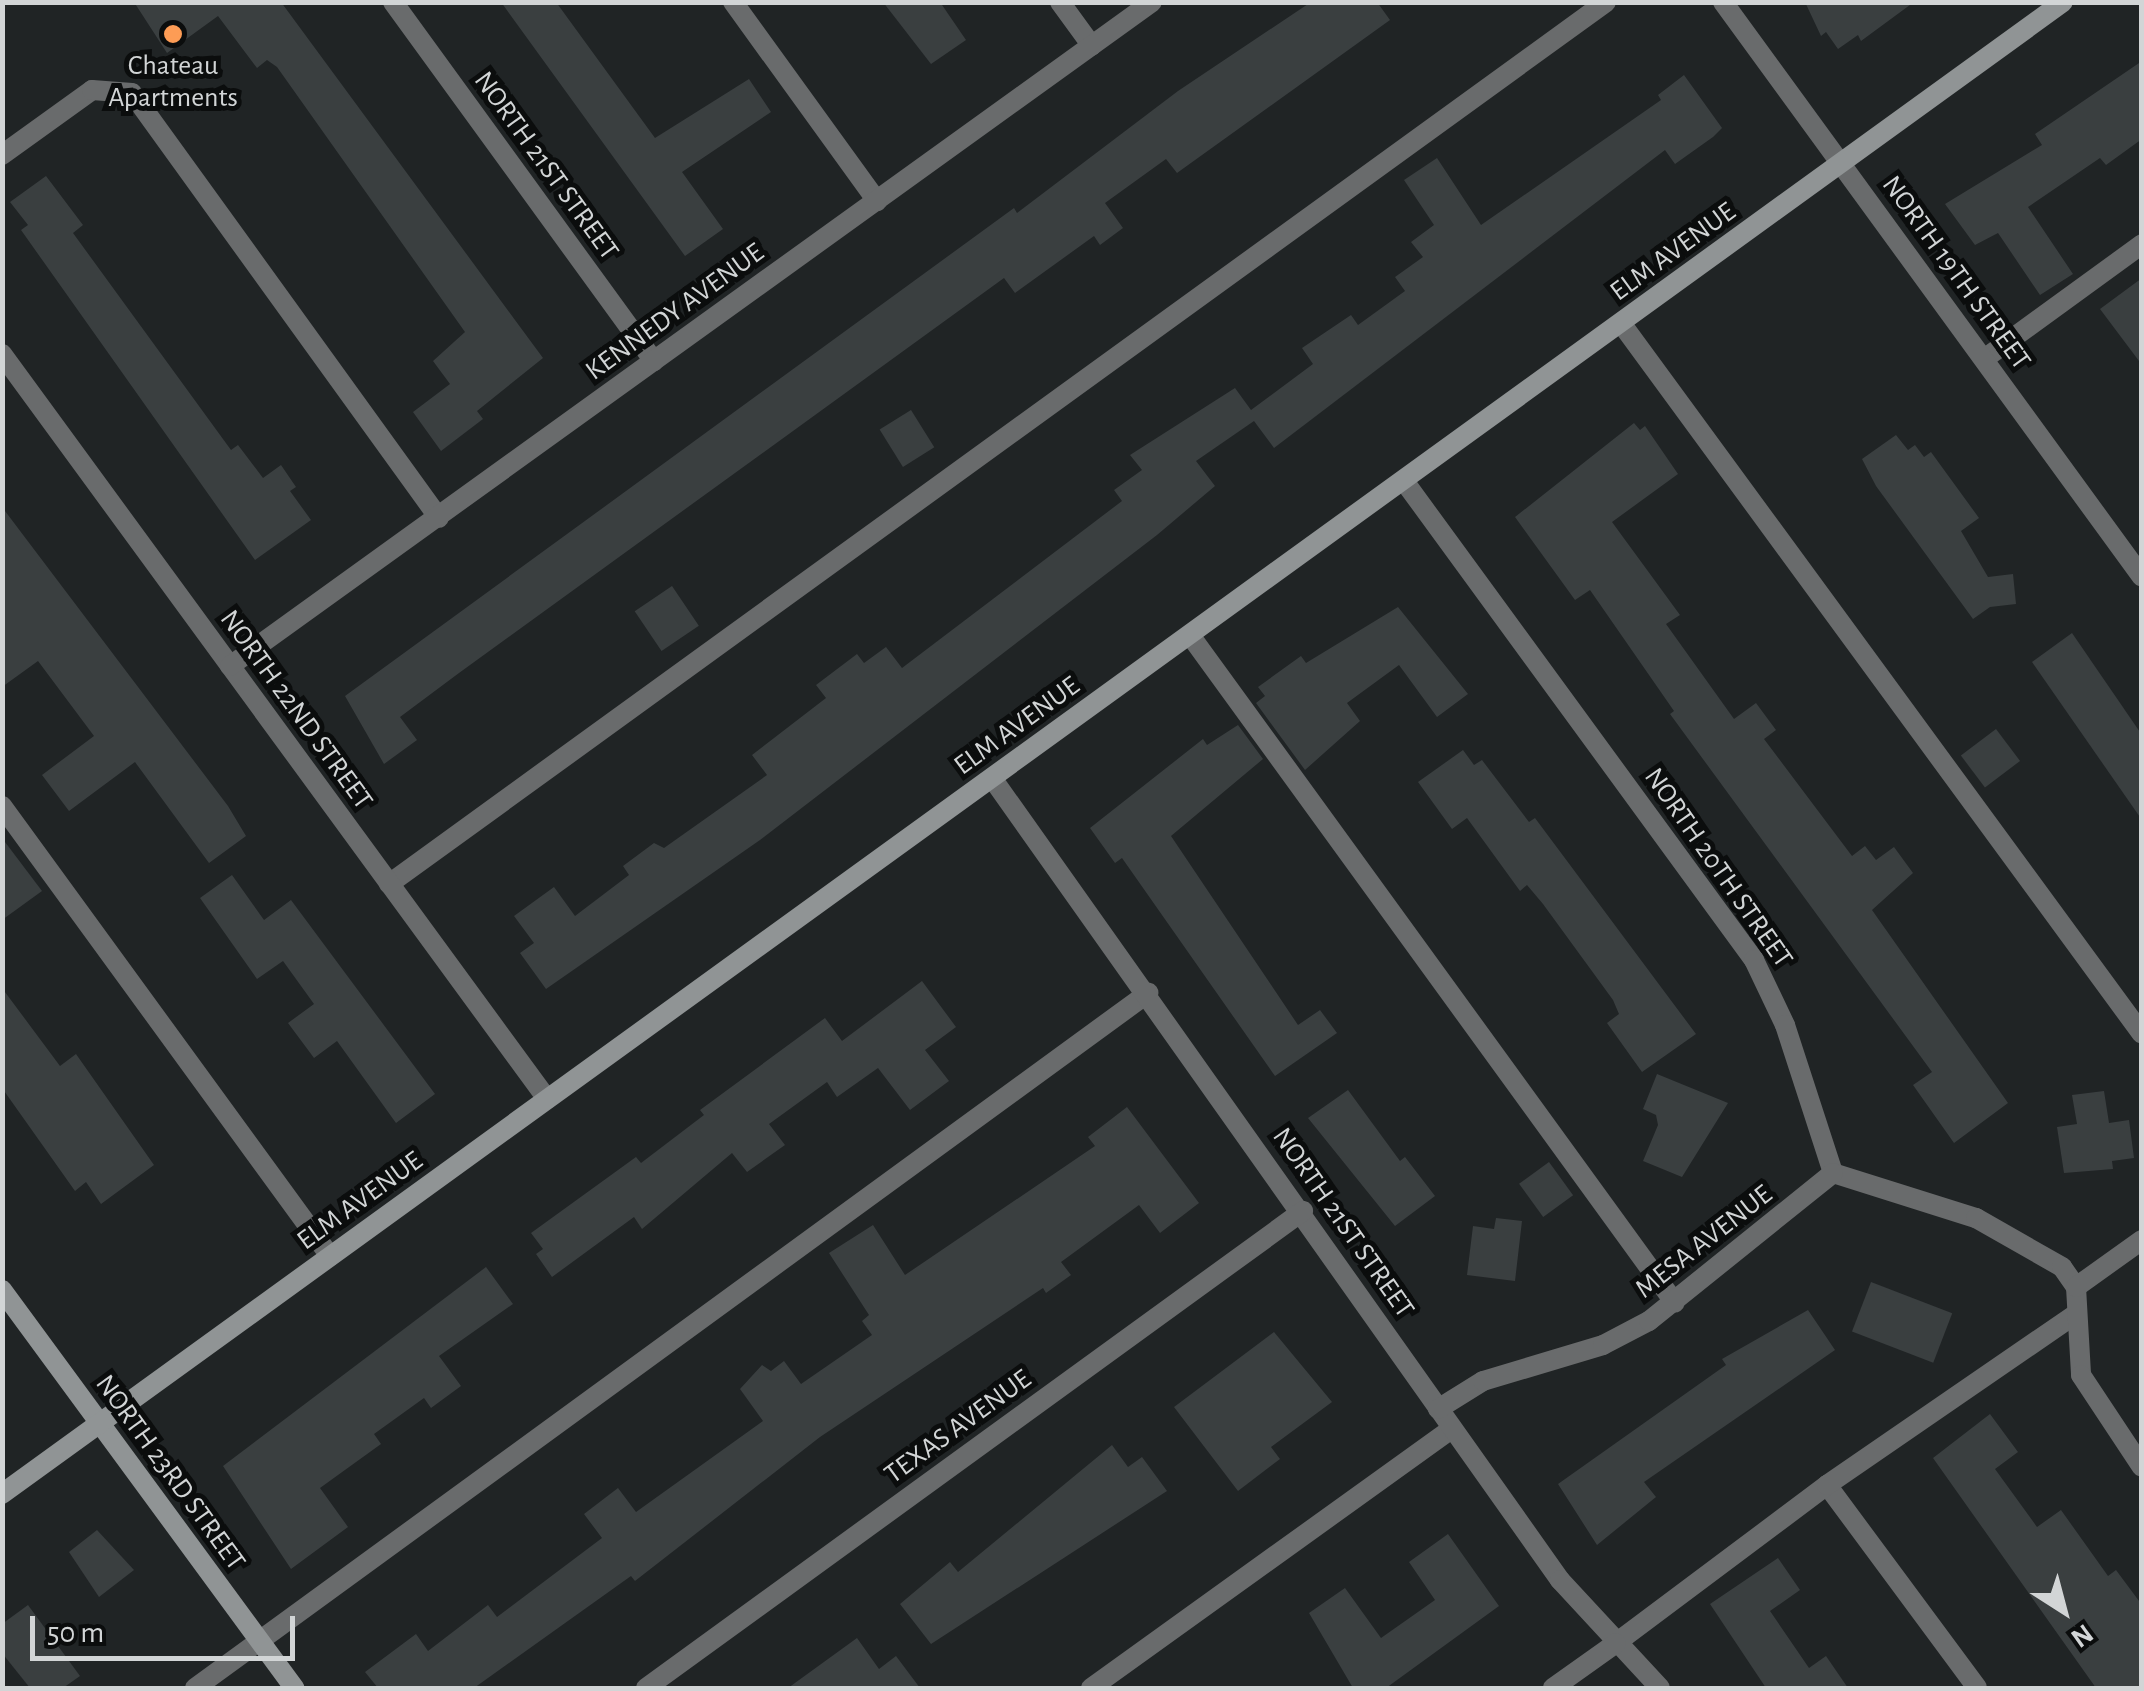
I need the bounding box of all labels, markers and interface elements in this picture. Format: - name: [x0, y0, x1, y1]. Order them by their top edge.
- marker: Chateau Apartments: [162, 23, 184, 45]
- place label: Chateau Apartments: [108, 49, 238, 115]
- street label: NORTH 21ST STREET: [466, 65, 626, 267]
- street label: NORTH 19TH STREET: [1874, 170, 2038, 376]
- street label: ELM AVENUE: [1604, 195, 1742, 309]
- street label: KENNEDY AVENUE: [579, 236, 771, 388]
- street label: NORTH 22ND STREET: [212, 604, 380, 816]
- street label: ELM AVENUE: [948, 669, 1086, 783]
- street label: NORTH 20TH STREET: [1637, 762, 1799, 974]
- street label: NORTH 21ST STREET: [1265, 1121, 1421, 1325]
- street label: ELM AVENUE: [291, 1144, 429, 1258]
- street label: MESA AVENUE: [1629, 1178, 1779, 1306]
- street label: TEXAS AVENUE: [878, 1363, 1038, 1491]
- street label: NORTH 23RD STREET: [88, 1369, 252, 1577]
- north arrow: [2014, 1561, 2114, 1661]
- scale bar: [35, 1596, 300, 1658]
- text: 50 m: [47, 1618, 104, 1648]
- text: N: [2066, 1618, 2098, 1652]

